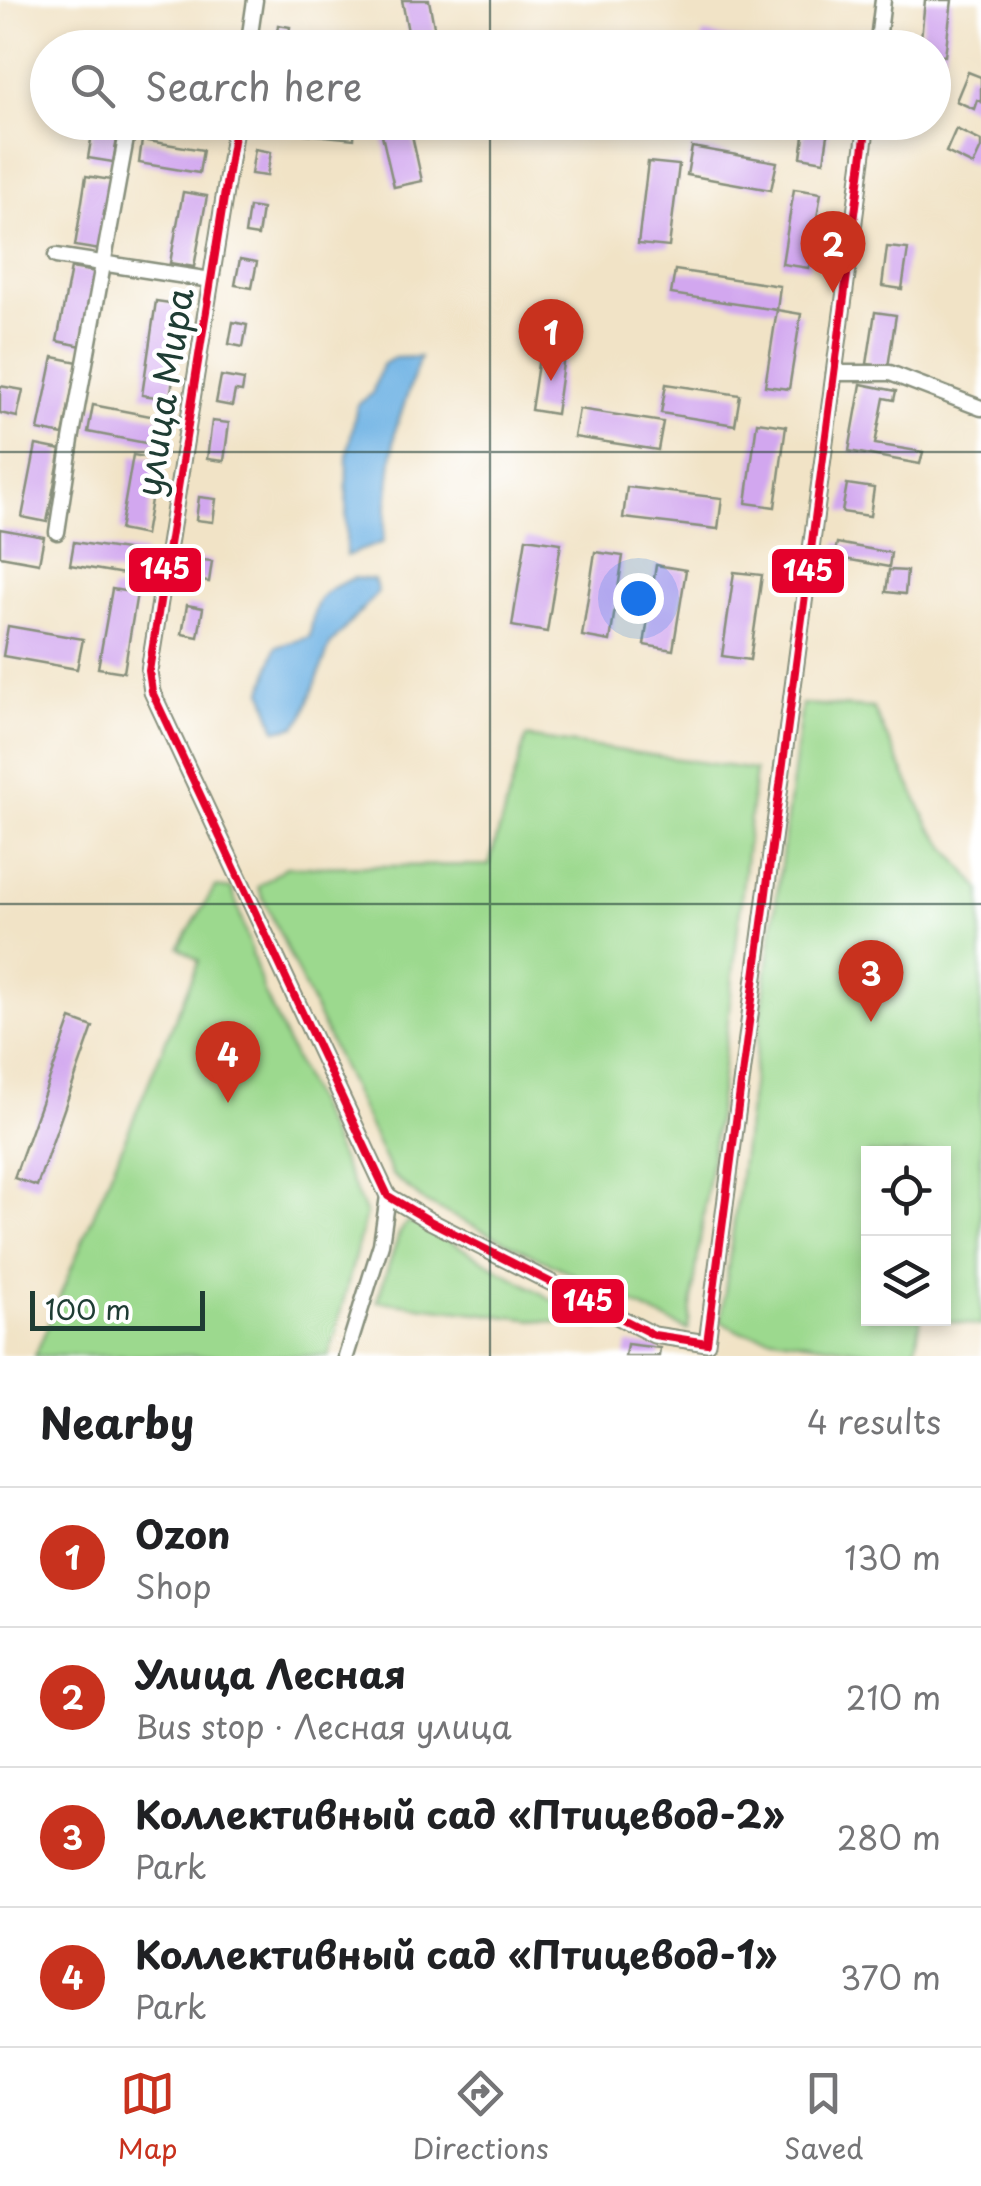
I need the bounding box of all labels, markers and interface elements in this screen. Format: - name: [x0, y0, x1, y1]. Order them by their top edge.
- search box: [30, 30, 951, 140]
- text: Search here: [145, 57, 362, 114]
- icon: search: [65, 58, 120, 113]
- pin: 2: [800, 210, 866, 293]
- street label: улица Мира: [120, 284, 206, 500]
- pin: 1: [518, 298, 584, 381]
- line badge: 145: [127, 546, 203, 594]
- text: 145: [140, 546, 190, 589]
- line badge: 145: [770, 547, 846, 595]
- text: 145: [783, 548, 833, 591]
- your location: [613, 573, 664, 624]
- pin: 3: [838, 940, 904, 1022]
- pin: 4: [196, 1020, 260, 1103]
- map controls: [861, 1146, 951, 1326]
- button: locate: [861, 1146, 951, 1236]
- button: layers: [861, 1236, 951, 1326]
- line badge: 145: [550, 1277, 626, 1325]
- text: 145: [563, 1278, 613, 1321]
- scale bar: [30, 1286, 205, 1330]
- text: 100 m: [45, 1287, 131, 1330]
- text: Nearby: [40, 1390, 194, 1453]
- text: 4 results: [807, 1397, 941, 1445]
- text: Ozon: [135, 1505, 231, 1562]
- text: 1: [65, 1533, 80, 1581]
- text: 130 m: [844, 1533, 941, 1581]
- text: Shop: [135, 1562, 212, 1610]
- text: Улица Лесная: [135, 1645, 406, 1702]
- text: 2: [61, 1673, 84, 1721]
- text: 210 m: [846, 1673, 941, 1721]
- text: Bus stop · Лесная улица: [135, 1702, 512, 1750]
- text: Коллективный сад «Птицевод-2»: [135, 1785, 785, 1842]
- text: 3: [62, 1813, 83, 1861]
- text: 280 m: [837, 1813, 941, 1861]
- text: Park: [135, 1842, 207, 1890]
- text: Коллективный сад «Птицевод-1»: [135, 1925, 777, 1982]
- text: 4: [62, 1953, 83, 2001]
- text: 370 m: [840, 1953, 941, 2001]
- text: Park: [135, 1982, 207, 2030]
- tab: Map: [118, 2066, 177, 2169]
- tab: Directions: [413, 2066, 549, 2169]
- tab: Saved: [784, 2066, 863, 2169]

